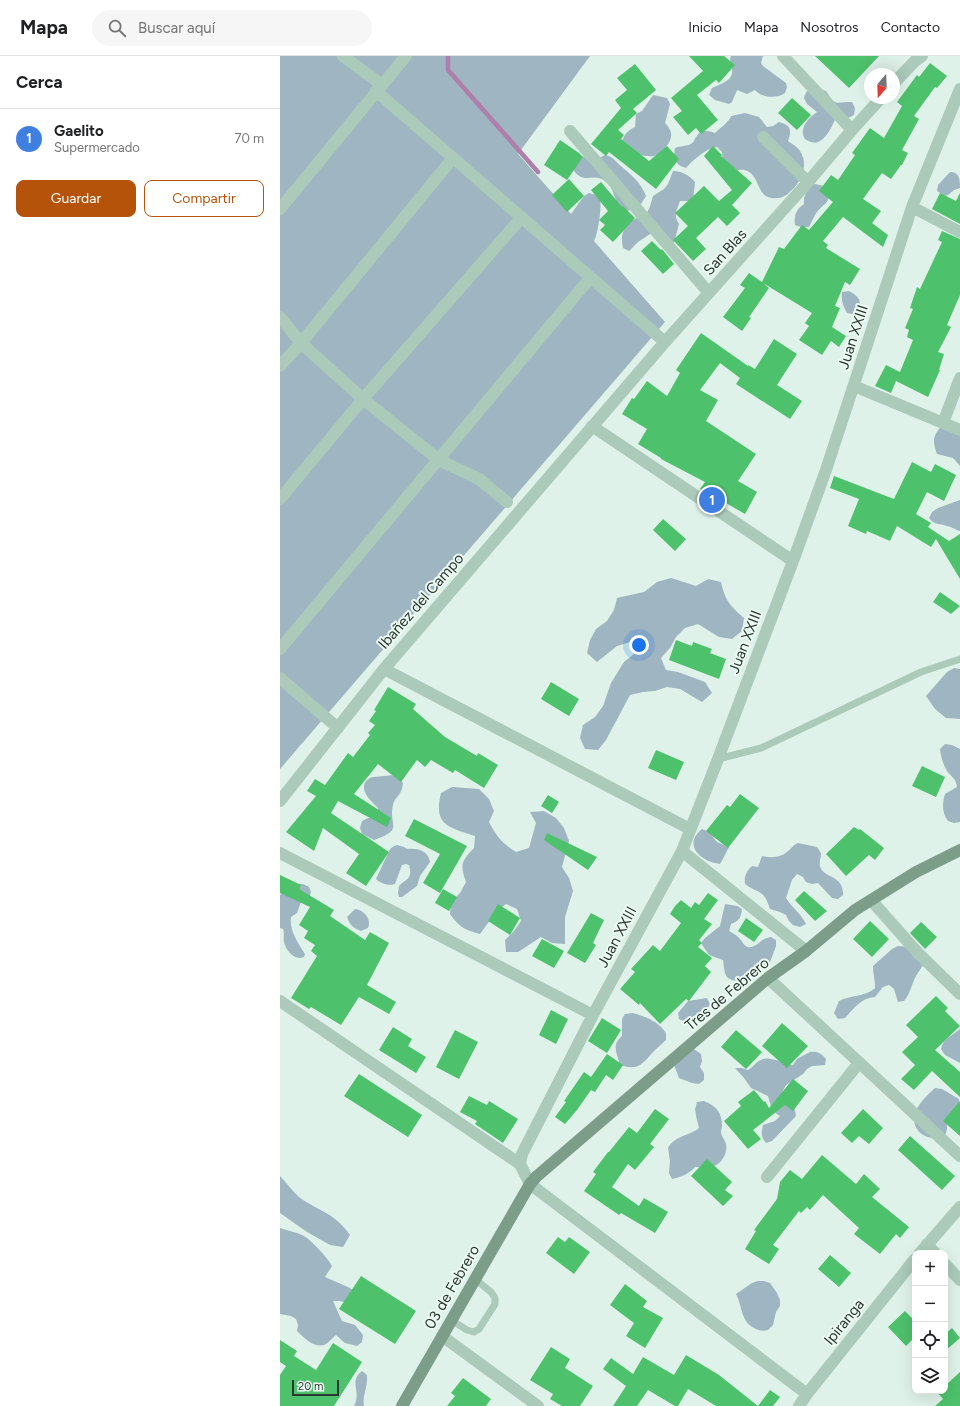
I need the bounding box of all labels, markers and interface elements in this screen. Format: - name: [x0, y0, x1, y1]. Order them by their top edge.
- search box: [92, 10, 372, 46]
- text: Mapa: [20, 16, 68, 39]
- icon: search: [106, 17, 128, 39]
- text: Buscar aquí: [138, 19, 215, 37]
- text: Inicio: [688, 19, 722, 36]
- text: Mapa: [744, 19, 778, 36]
- text: Nosotros: [800, 19, 859, 36]
- text: Contacto: [881, 19, 940, 36]
- north arrow: [864, 68, 900, 104]
- text: Cerca: [16, 72, 63, 92]
- text: Gaelito: [54, 122, 104, 140]
- text: 1: [26, 131, 32, 146]
- text: 70 m: [234, 131, 264, 146]
- text: Supermercado: [54, 140, 140, 155]
- button: Guardar: [16, 180, 136, 217]
- button: Compartir: [144, 180, 264, 217]
- street label: San Blas: [700, 225, 750, 279]
- street label: Juan XXIII: [834, 303, 872, 371]
- pin: 1: [699, 485, 725, 515]
- street label: Ibañez del Campo: [375, 549, 468, 653]
- street label: Juan XXIII: [725, 608, 765, 676]
- your location: [629, 635, 649, 655]
- street label: Juan XXIII: [593, 903, 641, 971]
- street label: Tres de Febrero: [681, 953, 773, 1034]
- street label: 03 de Febrero: [421, 1241, 484, 1332]
- map controls: [912, 1250, 948, 1394]
- button: +: [912, 1250, 948, 1286]
- button: −: [912, 1286, 948, 1322]
- street label: Ipiranga: [820, 1295, 868, 1349]
- button: locate: [912, 1322, 948, 1358]
- button: layers: [912, 1358, 948, 1394]
- scale bar: [292, 1378, 339, 1397]
- text: 20 m: [298, 1380, 323, 1393]

